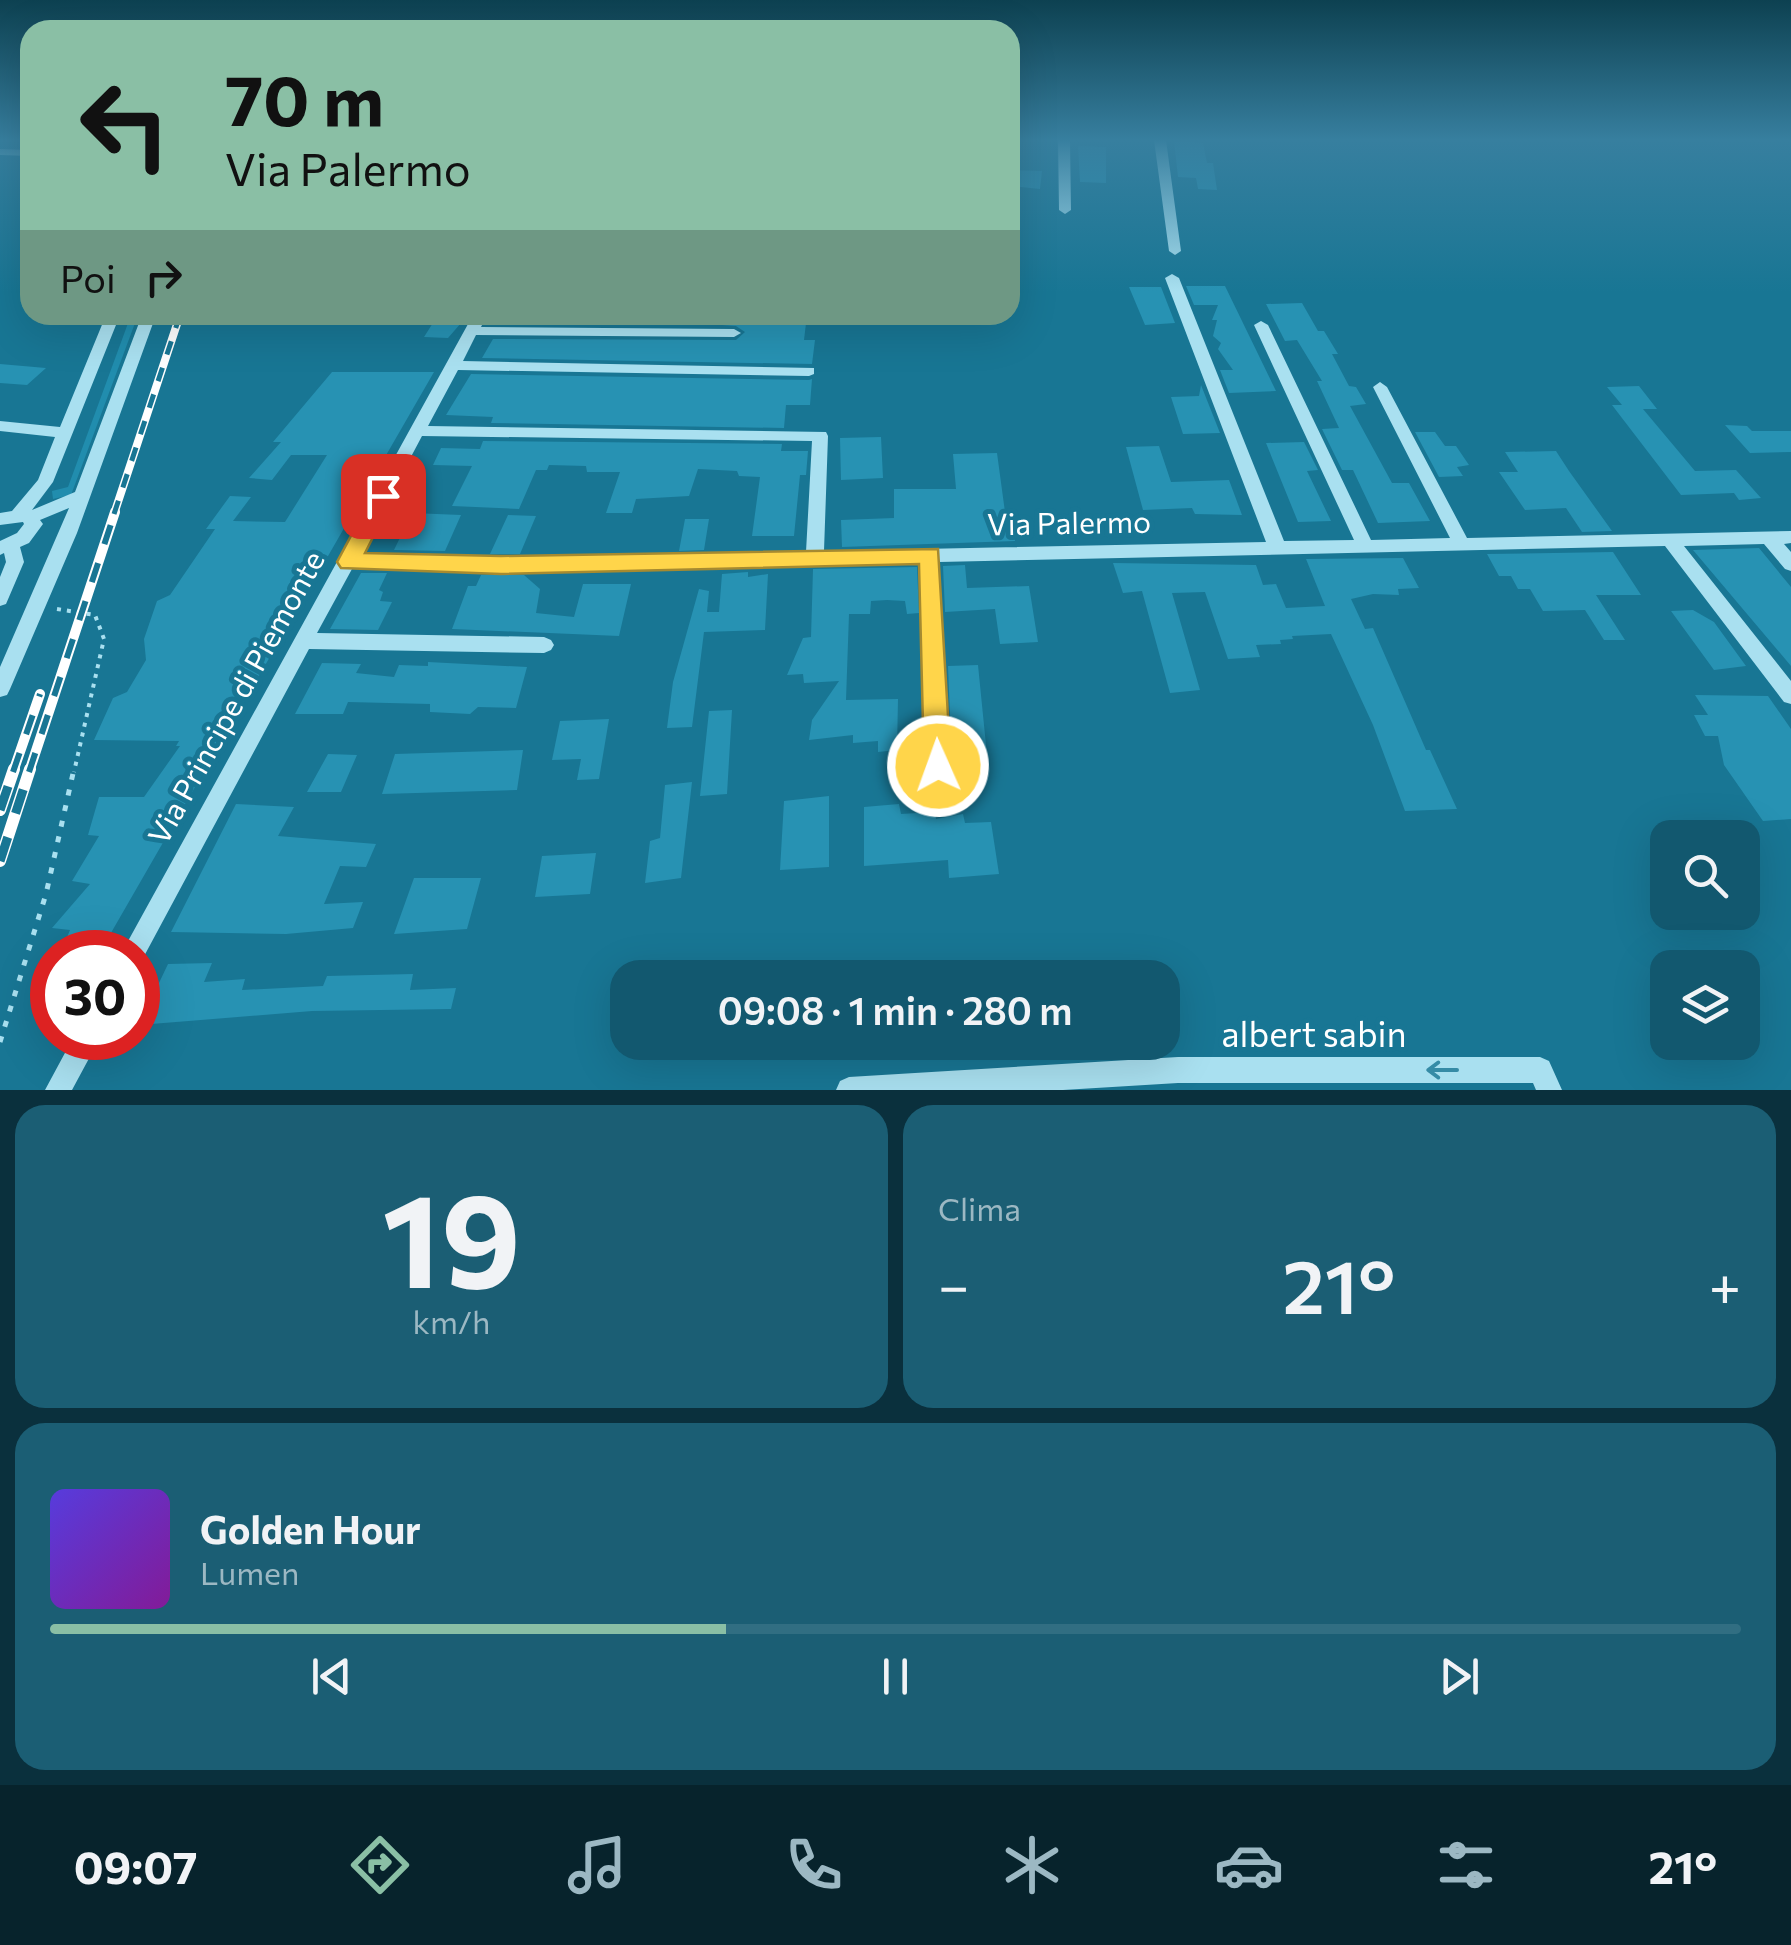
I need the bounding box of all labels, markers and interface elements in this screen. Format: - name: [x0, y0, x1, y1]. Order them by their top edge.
- text: 70 m: [225, 55, 384, 140]
- icon: left: [60, 60, 190, 190]
- text: Via Palermo: [225, 140, 471, 195]
- icon: right: [136, 250, 191, 305]
- text: Poi: [60, 254, 116, 301]
- pin: [341, 454, 426, 539]
- icon: arrive: [356, 469, 411, 524]
- street label: Via Palermo: [987, 502, 1151, 541]
- street label: Via Principe di Piemonte: [139, 544, 331, 850]
- position arrow: [886, 714, 990, 818]
- map controls: [1650, 820, 1760, 1060]
- button: search: [1650, 820, 1760, 930]
- speed limit sign: 30: [30, 930, 160, 1060]
- button: layers: [1650, 950, 1760, 1060]
- text: 09:08 · 1 min · 280 m: [718, 986, 1072, 1033]
- street label: albert sabin: [1221, 1011, 1407, 1054]
- one-way arrow: [1427, 1060, 1460, 1080]
- text: 19: [382, 1156, 521, 1315]
- text: Clima: [938, 1188, 1021, 1228]
- text: 21°: [1282, 1238, 1395, 1329]
- text: −: [938, 1250, 969, 1317]
- text: +: [1709, 1250, 1741, 1317]
- text: km/h: [413, 1301, 490, 1341]
- text: Golden Hour: [200, 1505, 421, 1552]
- text: Lumen: [200, 1552, 299, 1592]
- icon: previous: [304, 1649, 359, 1704]
- icon: pause: [868, 1649, 923, 1704]
- icon: next: [1432, 1649, 1487, 1704]
- icon: directions: [345, 1830, 415, 1900]
- icon: music: [562, 1830, 632, 1900]
- icon: phone: [779, 1830, 849, 1900]
- icon: climate: [997, 1830, 1067, 1900]
- icon: car: [1214, 1830, 1284, 1900]
- icon: filters: [1431, 1830, 1501, 1900]
- text: 09:07: [74, 1838, 197, 1893]
- text: 21°: [1648, 1838, 1717, 1893]

